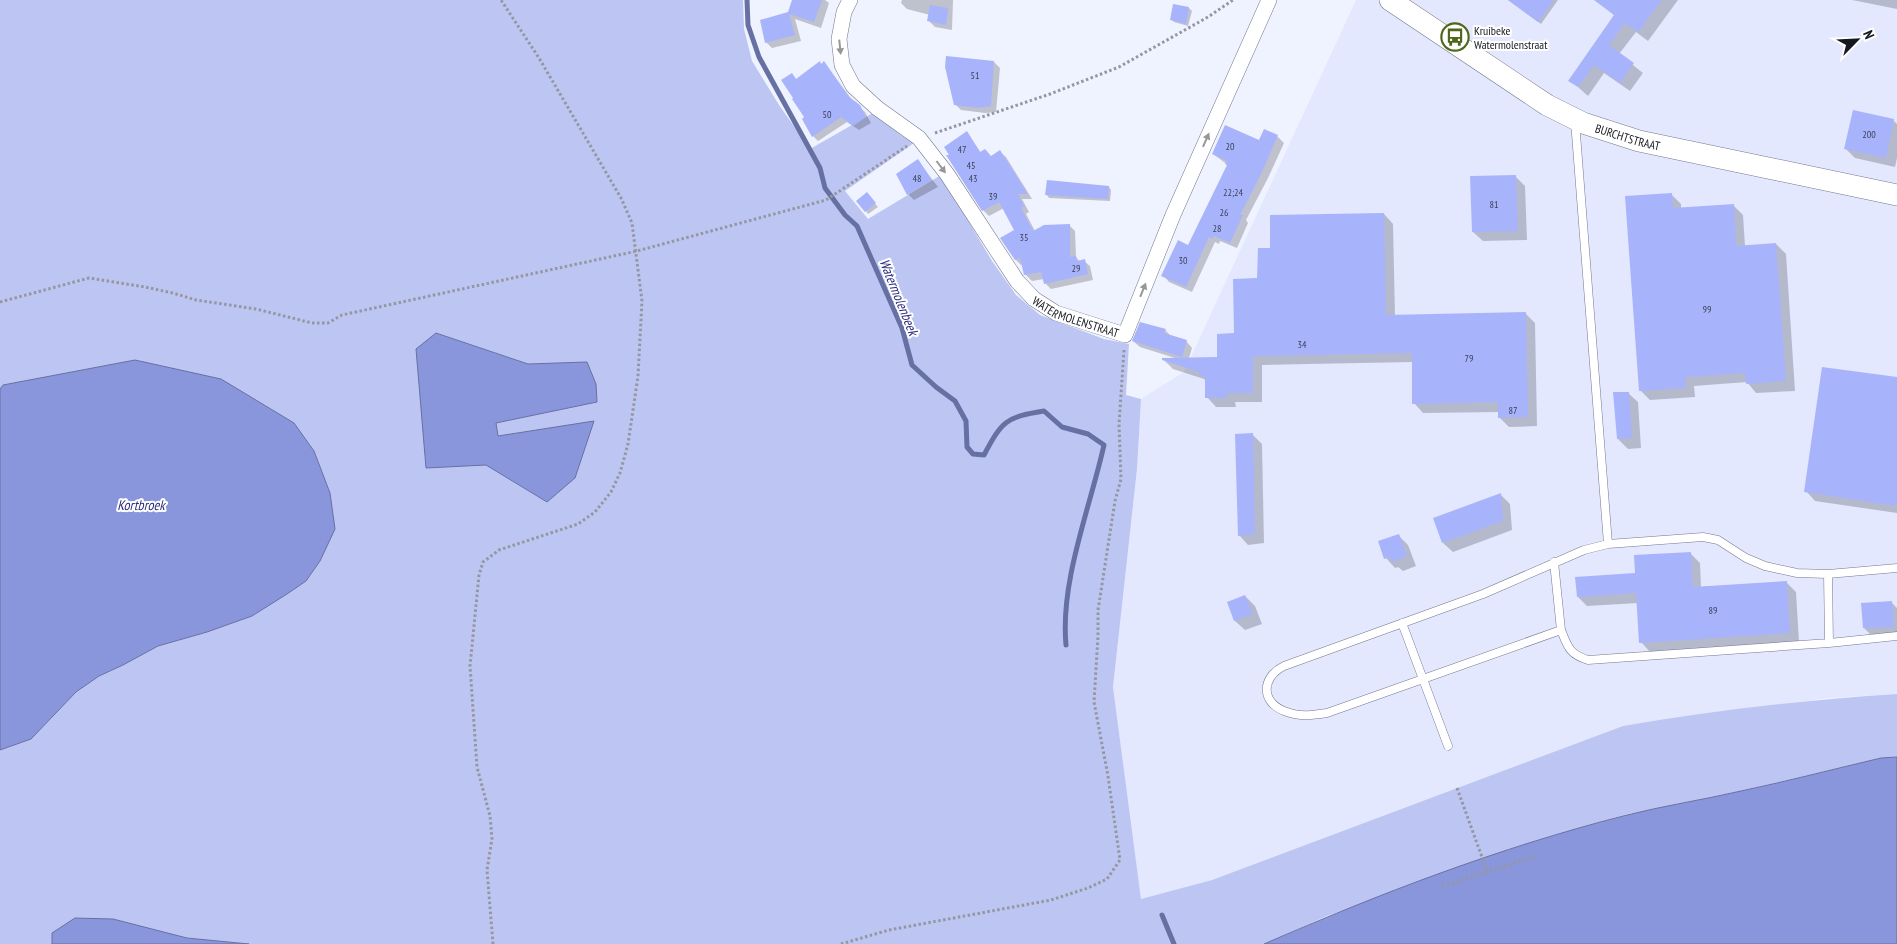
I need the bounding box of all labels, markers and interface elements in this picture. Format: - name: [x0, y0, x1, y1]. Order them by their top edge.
- north arrow: [1832, 15, 1882, 65]
- bus stop icon: Kruibeke Watermolenstraat: [1440, 22, 1470, 52]
- place label: Kruibeke Watermolenstraat: [1474, 23, 1548, 52]
- text: N: [1859, 28, 1879, 42]
- one-way arrow: [836, 39, 844, 55]
- house number: 51: [971, 69, 980, 82]
- house number: 50: [823, 108, 832, 121]
- street label: BURCHTSTRAAT: [1594, 120, 1662, 153]
- house number: 200: [1862, 128, 1876, 141]
- one-way arrow: [1203, 133, 1211, 147]
- house number: 20: [1226, 140, 1235, 153]
- house number: 47: [958, 143, 967, 156]
- house number: 45: [967, 159, 976, 172]
- one-way arrow: [936, 160, 946, 174]
- house number: 48: [913, 172, 922, 185]
- house number: 43: [969, 172, 978, 185]
- house number: 22;24: [1223, 186, 1244, 199]
- house number: 39: [989, 190, 998, 203]
- house number: 81: [1490, 198, 1499, 211]
- house number: 26: [1220, 206, 1229, 219]
- house number: 28: [1213, 222, 1222, 235]
- house number: 35: [1020, 231, 1029, 244]
- house number: 30: [1179, 254, 1188, 267]
- water label: Watermolenbeek: [875, 256, 923, 339]
- house number: 29: [1072, 262, 1081, 275]
- one-way arrow: [1139, 282, 1147, 297]
- street label: WATERMOLENSTRAAT: [1030, 293, 1122, 340]
- house number: 99: [1703, 303, 1712, 316]
- house number: 34: [1298, 338, 1307, 351]
- house number: 79: [1465, 352, 1474, 365]
- house number: 87: [1509, 404, 1518, 417]
- water label: Kortbroek: [117, 496, 166, 514]
- house number: 89: [1709, 604, 1718, 617]

